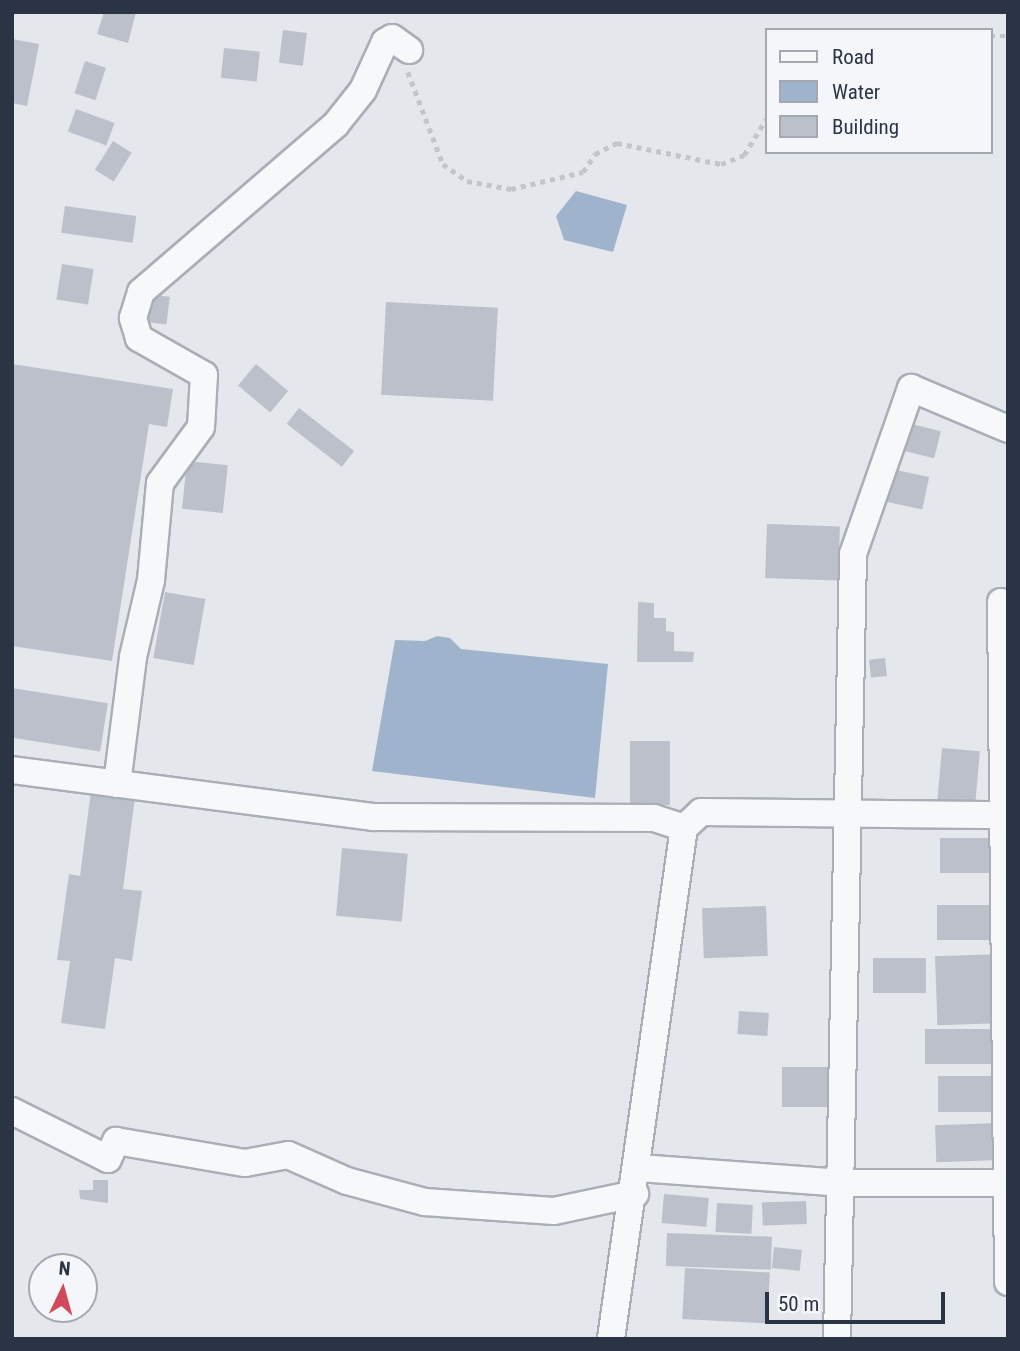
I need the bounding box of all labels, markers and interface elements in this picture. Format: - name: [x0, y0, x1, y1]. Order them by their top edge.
- legend: [764, 28, 992, 154]
- text: Road: [832, 45, 874, 69]
- text: Water: [832, 80, 880, 104]
- text: Building: [832, 115, 899, 139]
- north arrow: [28, 1253, 98, 1323]
- text: N: [58, 1257, 71, 1281]
- scale bar: [768, 1278, 948, 1322]
- text: 50 m: [778, 1292, 819, 1316]

